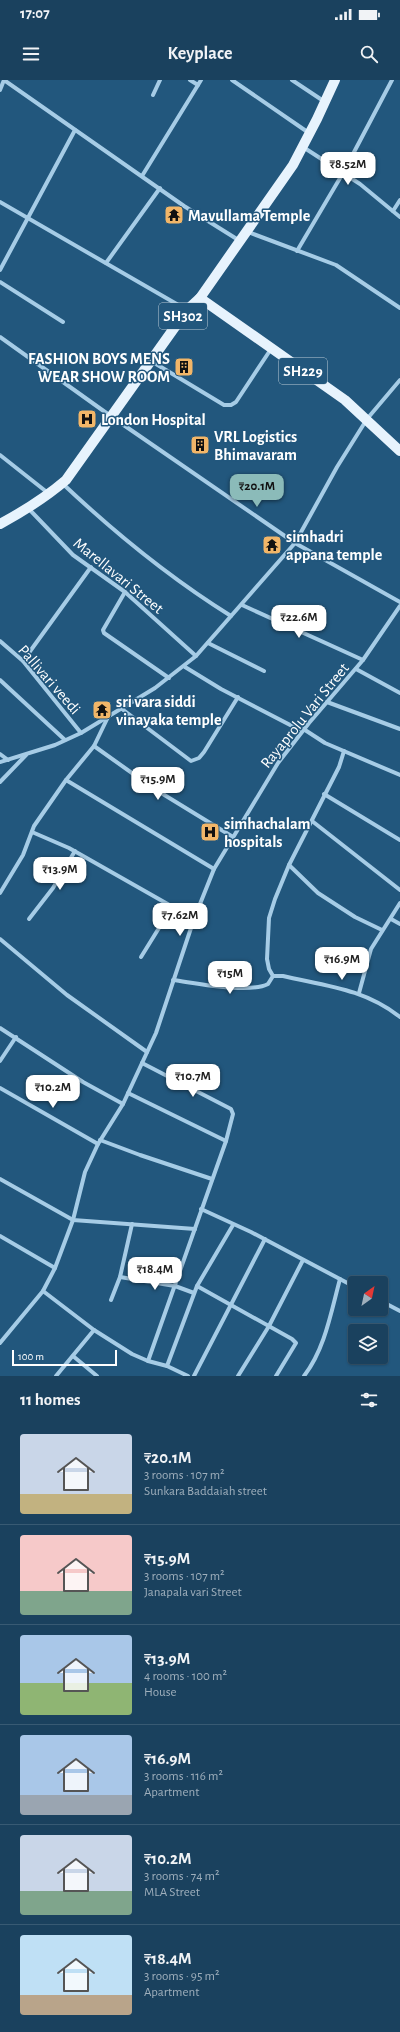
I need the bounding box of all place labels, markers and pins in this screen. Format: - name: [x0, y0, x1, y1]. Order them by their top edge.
- pin: ₹8.52M: [315, 152, 381, 186]
- temple icon: Mavullama Temple: [163, 204, 185, 226]
- place label: Mavullama Temple: [188, 208, 311, 224]
- place label: FASHION BOYS MENS WEAR SHOW ROOM: [28, 351, 170, 385]
- building icon: FASHION BOYS MENS WEAR SHOW ROOM: [173, 356, 195, 378]
- hospital icon: London Hospital: [76, 408, 98, 430]
- place label: London Hospital: [101, 412, 206, 428]
- place label: VRL Logistics Bhimavaram: [214, 429, 297, 463]
- building icon: VRL Logistics Bhimavaram: [189, 434, 211, 456]
- pin: ₹20.1M: [224, 474, 290, 508]
- place label: simhadri appana temple: [286, 529, 383, 563]
- temple icon: simhadri appana temple: [261, 534, 283, 556]
- pin: ₹22.6M: [266, 605, 332, 639]
- place label: sri vara siddi vinayaka temple: [116, 694, 222, 729]
- temple icon: sri vara siddi vinayaka temple: [91, 699, 113, 721]
- pin: ₹15.9M: [125, 767, 191, 801]
- place label: simhachalam hospitals: [224, 816, 311, 850]
- hospital icon: simhachalam hospitals: [199, 821, 221, 843]
- pin: ₹13.9M: [27, 857, 93, 891]
- pin: ₹7.62M: [147, 903, 213, 937]
- pin: ₹16.9M: [309, 947, 375, 981]
- pin: ₹15M: [206, 961, 254, 995]
- pin: ₹10.7M: [160, 1064, 226, 1098]
- pin: ₹10.2M: [20, 1075, 86, 1109]
- pin: ₹18.4M: [122, 1257, 188, 1291]

